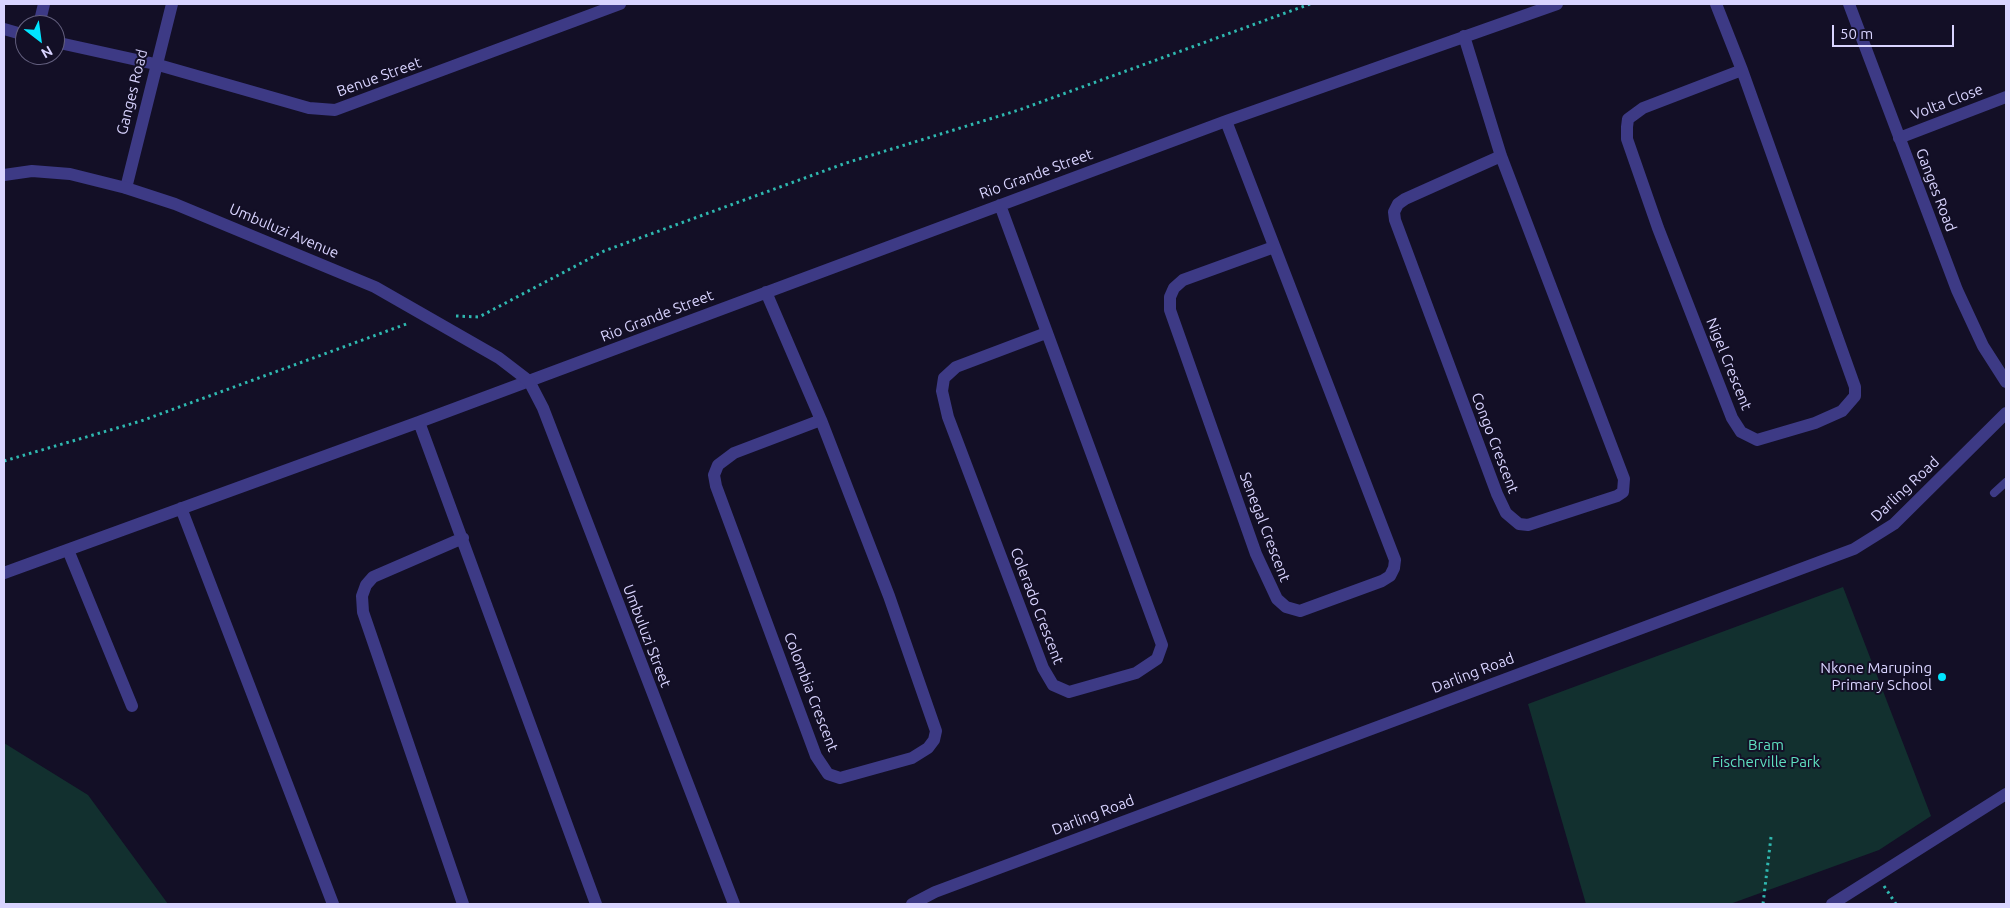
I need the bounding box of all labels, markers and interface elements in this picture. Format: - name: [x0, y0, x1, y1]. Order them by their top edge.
- north arrow: [15, 15, 65, 65]
- scale bar: [1835, 15, 1958, 47]
- text: 50 m: [1840, 25, 1873, 42]
- text: N: [38, 43, 56, 62]
- street label: Ganges Road: [113, 47, 151, 137]
- street label: Benue Street: [334, 53, 424, 101]
- street label: Volta Close: [1909, 80, 1985, 124]
- street label: Rio Grande Street: [977, 145, 1095, 203]
- street label: Ganges Road: [1912, 146, 1960, 234]
- street label: Umbuluzi Avenue: [226, 200, 342, 262]
- street label: Rio Grande Street: [598, 286, 716, 346]
- street label: Nigel Crescent: [1702, 315, 1756, 413]
- street label: Congo Crescent: [1467, 390, 1523, 496]
- street label: Darling Road: [1867, 453, 1943, 525]
- street label: Senegal Crescent: [1236, 470, 1294, 584]
- street label: Colerado Crescent: [1006, 545, 1068, 667]
- street label: Umbuluzi Street: [619, 582, 675, 690]
- street label: Colombia Crescent: [780, 630, 842, 754]
- street label: Darling Road: [1429, 649, 1517, 697]
- place label: Nkone Maruping Primary School: [1820, 659, 1932, 694]
- marker: Nkone Maruping Primary School: [1936, 671, 1948, 683]
- park label: Bram Fischerville Park: [1712, 736, 1820, 771]
- street label: Darling Road: [1049, 791, 1137, 839]

